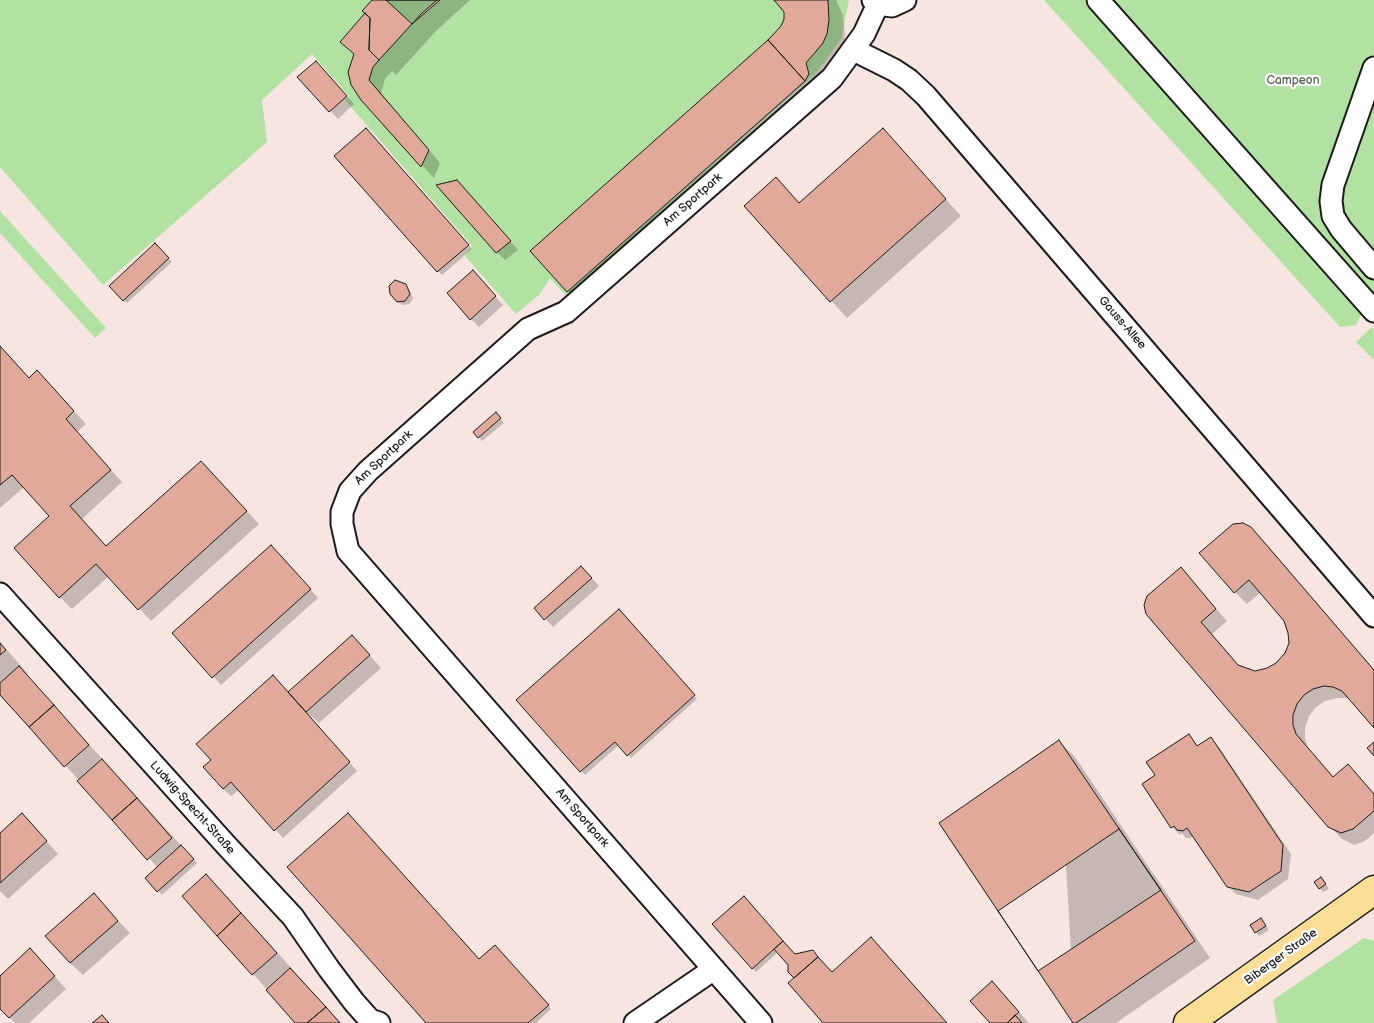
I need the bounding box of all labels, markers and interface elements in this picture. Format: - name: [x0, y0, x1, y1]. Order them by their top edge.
- park label: Campeon: [1267, 74, 1319, 88]
- street label: Am Sportpark: [660, 170, 726, 230]
- street label: Gauss-Allee: [1095, 294, 1149, 352]
- street label: Am Sportpark: [352, 428, 416, 488]
- street label: Ludwig-Specht-Straße: [146, 759, 238, 857]
- street label: Am Sportpark: [552, 785, 612, 851]
- street label: Biberger Straße: [1242, 926, 1320, 988]

